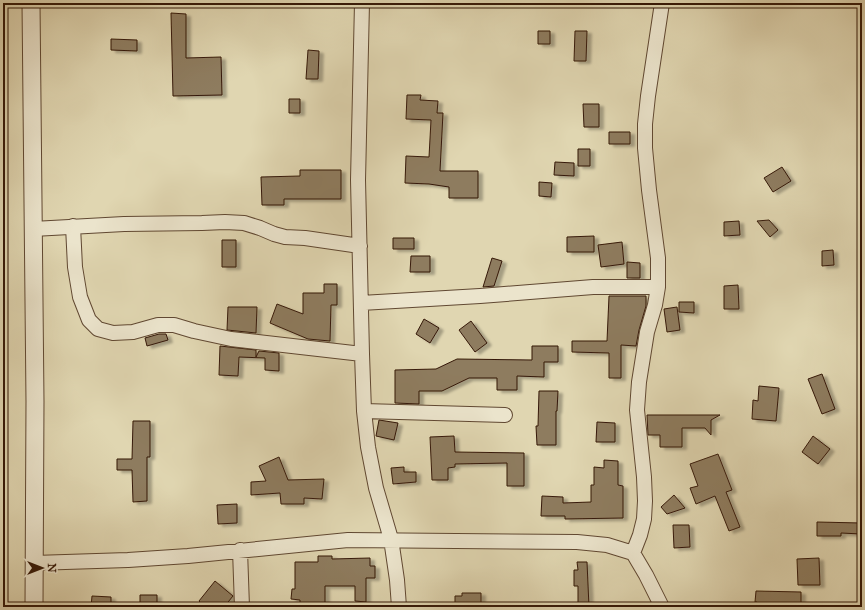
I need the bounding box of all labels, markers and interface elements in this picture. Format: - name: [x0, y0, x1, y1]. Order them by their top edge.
- north arrow: [22, 548, 62, 588]
- text: N: [45, 563, 58, 573]

